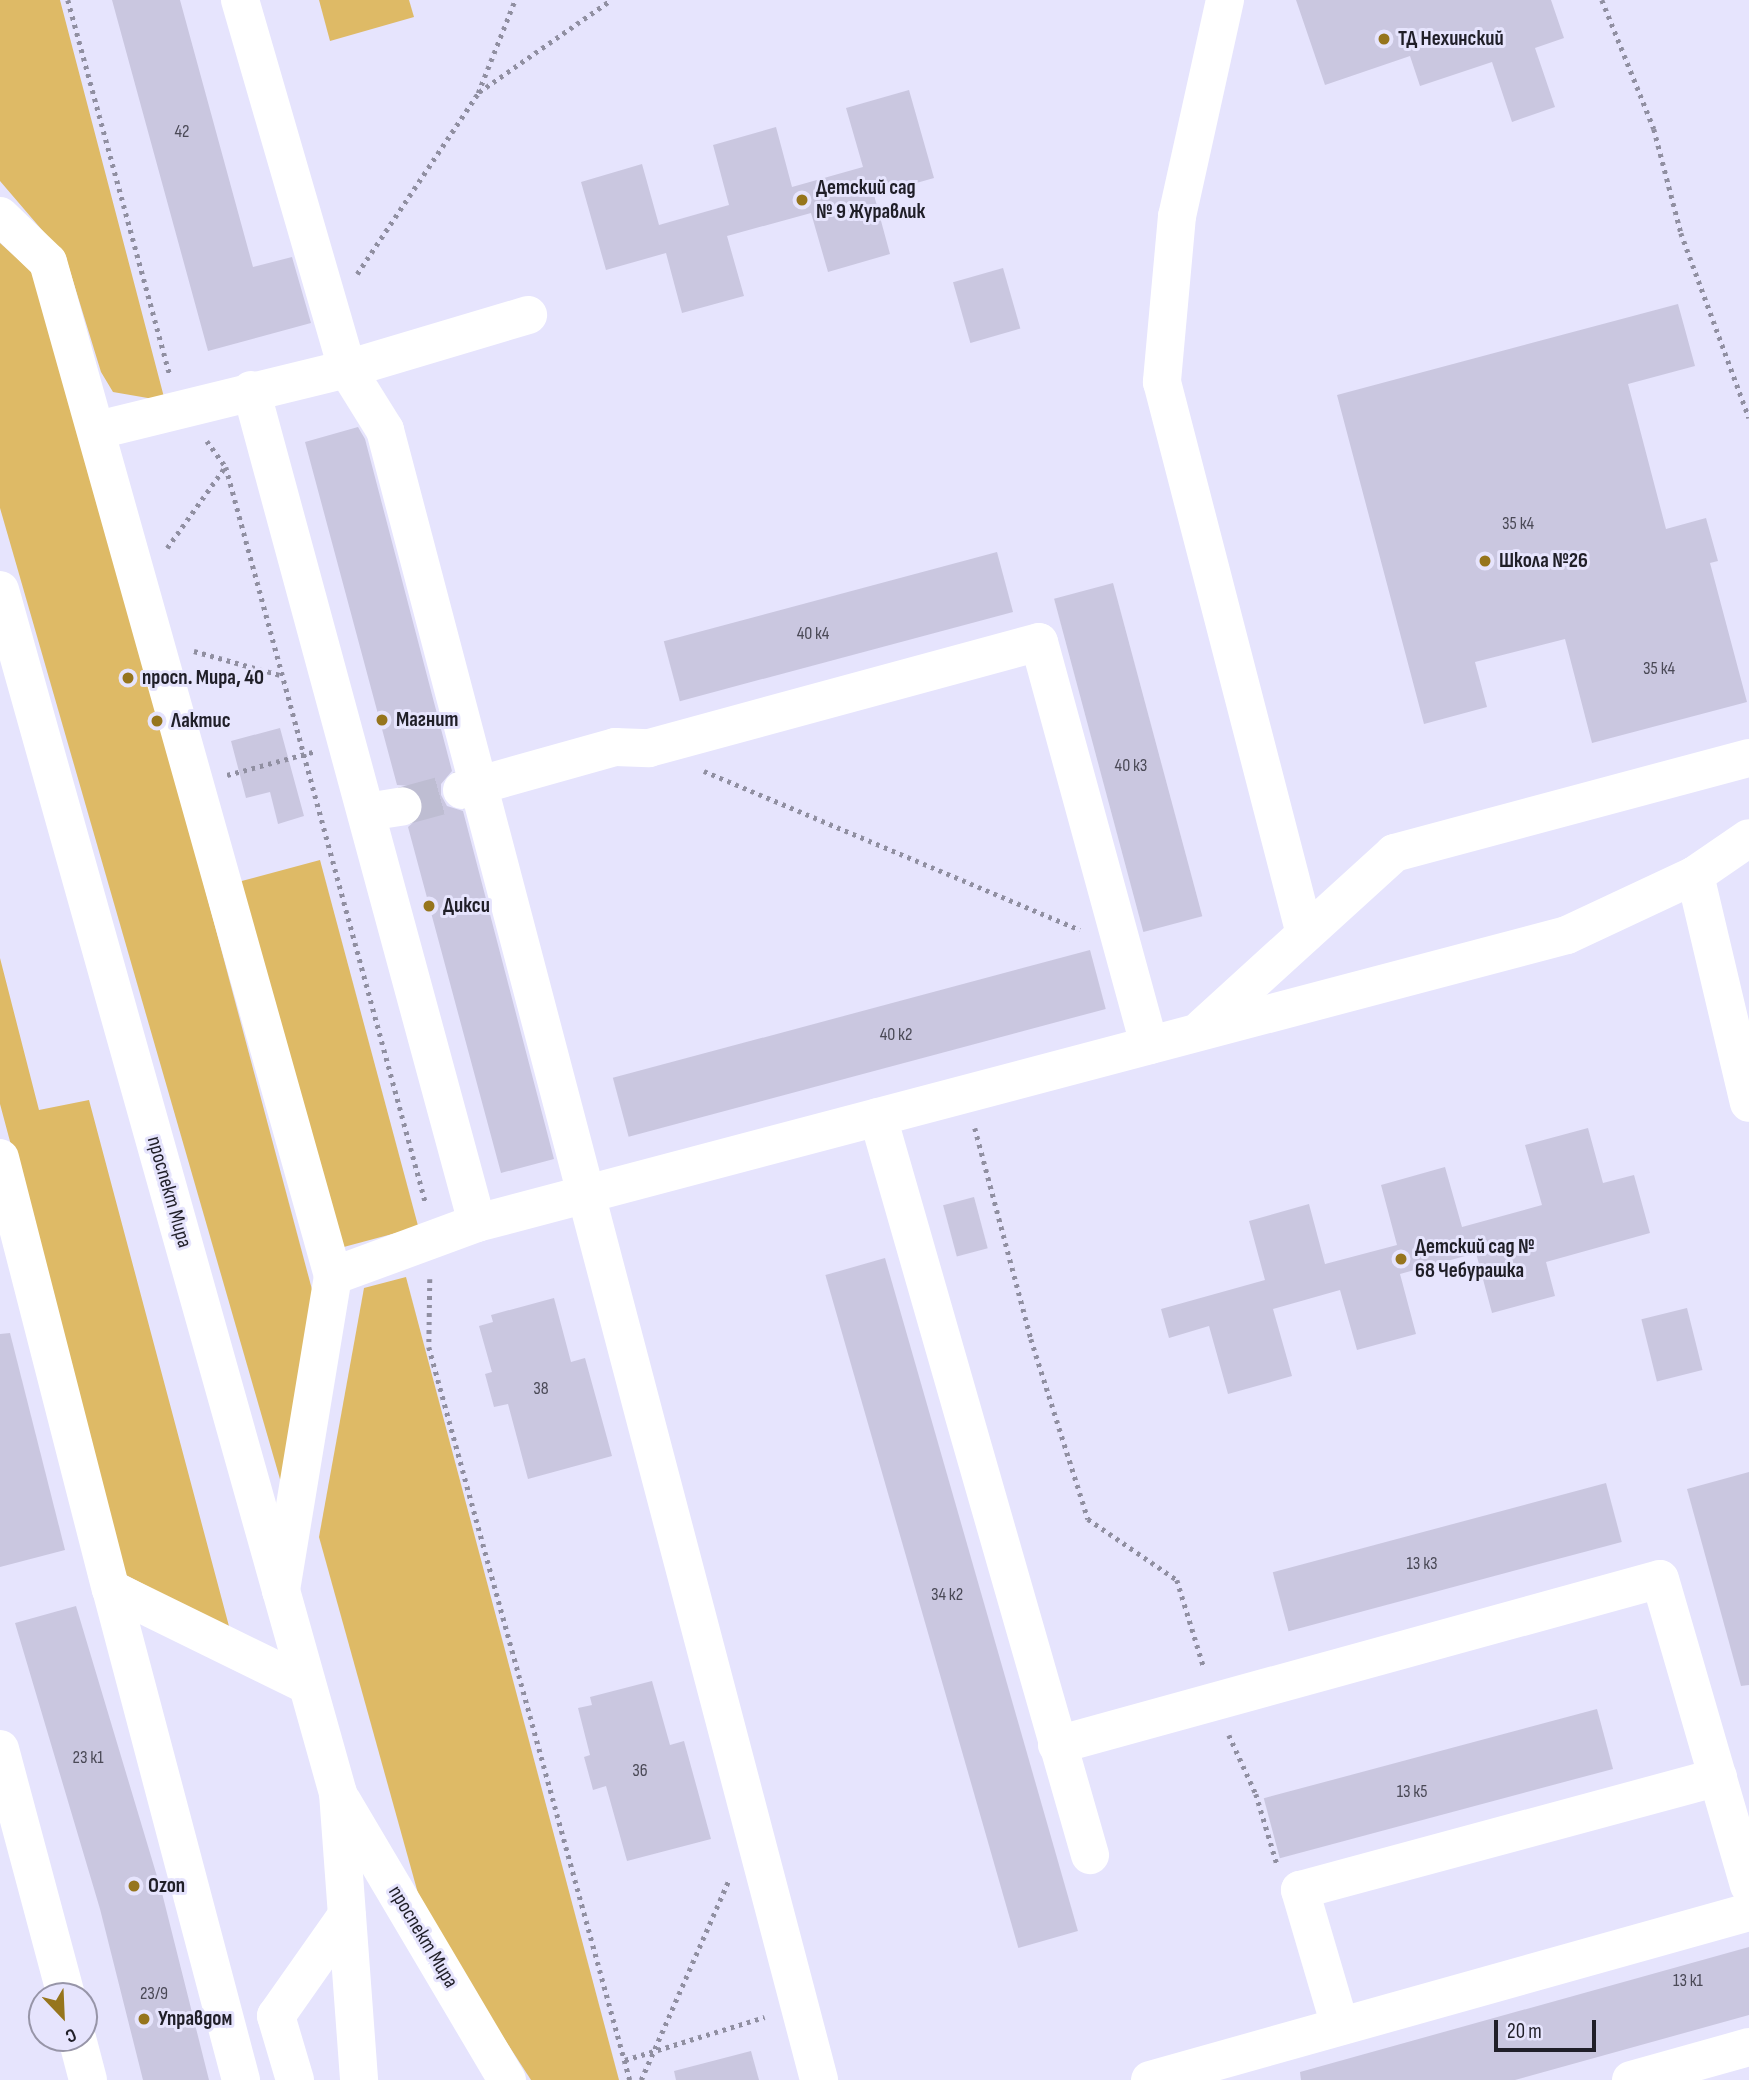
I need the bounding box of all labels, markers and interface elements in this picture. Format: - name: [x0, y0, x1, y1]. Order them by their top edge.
- place label: ТД Нехинский: [1398, 26, 1504, 52]
- marker: ТД Нехинский: [1376, 31, 1392, 47]
- house number: 42: [174, 121, 190, 143]
- place label: Детский сад № 9 Журавлик: [816, 175, 925, 225]
- marker: Детский сад № 9 Журавлик: [794, 192, 810, 208]
- house number: 35 к4: [1502, 513, 1534, 535]
- place label: Школа №26: [1499, 548, 1588, 574]
- marker: Школа №26: [1477, 553, 1493, 569]
- house number: 40 к4: [797, 623, 829, 645]
- house number: 35 к4: [1643, 658, 1675, 680]
- place label: просп. Мира, 40: [142, 665, 264, 691]
- marker: просп. Мира, 40: [120, 670, 136, 686]
- place label: Магнит: [396, 707, 458, 733]
- place label: Лактис: [171, 708, 231, 734]
- marker: Магнит: [374, 712, 390, 728]
- marker: Лактис: [149, 713, 165, 729]
- house number: 40 к3: [1115, 755, 1147, 777]
- place label: Дикси: [443, 893, 490, 919]
- marker: Дикси: [421, 898, 437, 914]
- house number: 40 к2: [880, 1024, 912, 1046]
- street label: проспект Мира: [141, 1133, 197, 1251]
- place label: Детский сад № 68 Чебурашка: [1415, 1234, 1535, 1284]
- marker: Детский сад № 68 Чебурашка: [1393, 1251, 1409, 1267]
- house number: 38: [533, 1378, 549, 1400]
- house number: 13 к3: [1406, 1553, 1438, 1575]
- house number: 34 к2: [931, 1584, 963, 1606]
- house number: 23 к1: [73, 1747, 103, 1769]
- house number: 36: [632, 1760, 648, 1782]
- house number: 13 к5: [1397, 1781, 1427, 1803]
- place label: Ozon: [148, 1873, 185, 1899]
- marker: Ozon: [126, 1878, 142, 1894]
- street label: проспект Мира: [383, 1881, 463, 1993]
- house number: 13 к1: [1673, 1970, 1703, 1992]
- north arrow: [28, 1982, 98, 2052]
- house number: 23/9: [140, 1983, 168, 2005]
- place label: Управдом: [158, 2006, 232, 2032]
- scale bar: [1497, 2007, 1598, 2050]
- marker: Управдом: [136, 2011, 152, 2027]
- text: 20 m: [1507, 2019, 1542, 2044]
- text: С: [62, 2022, 80, 2047]

